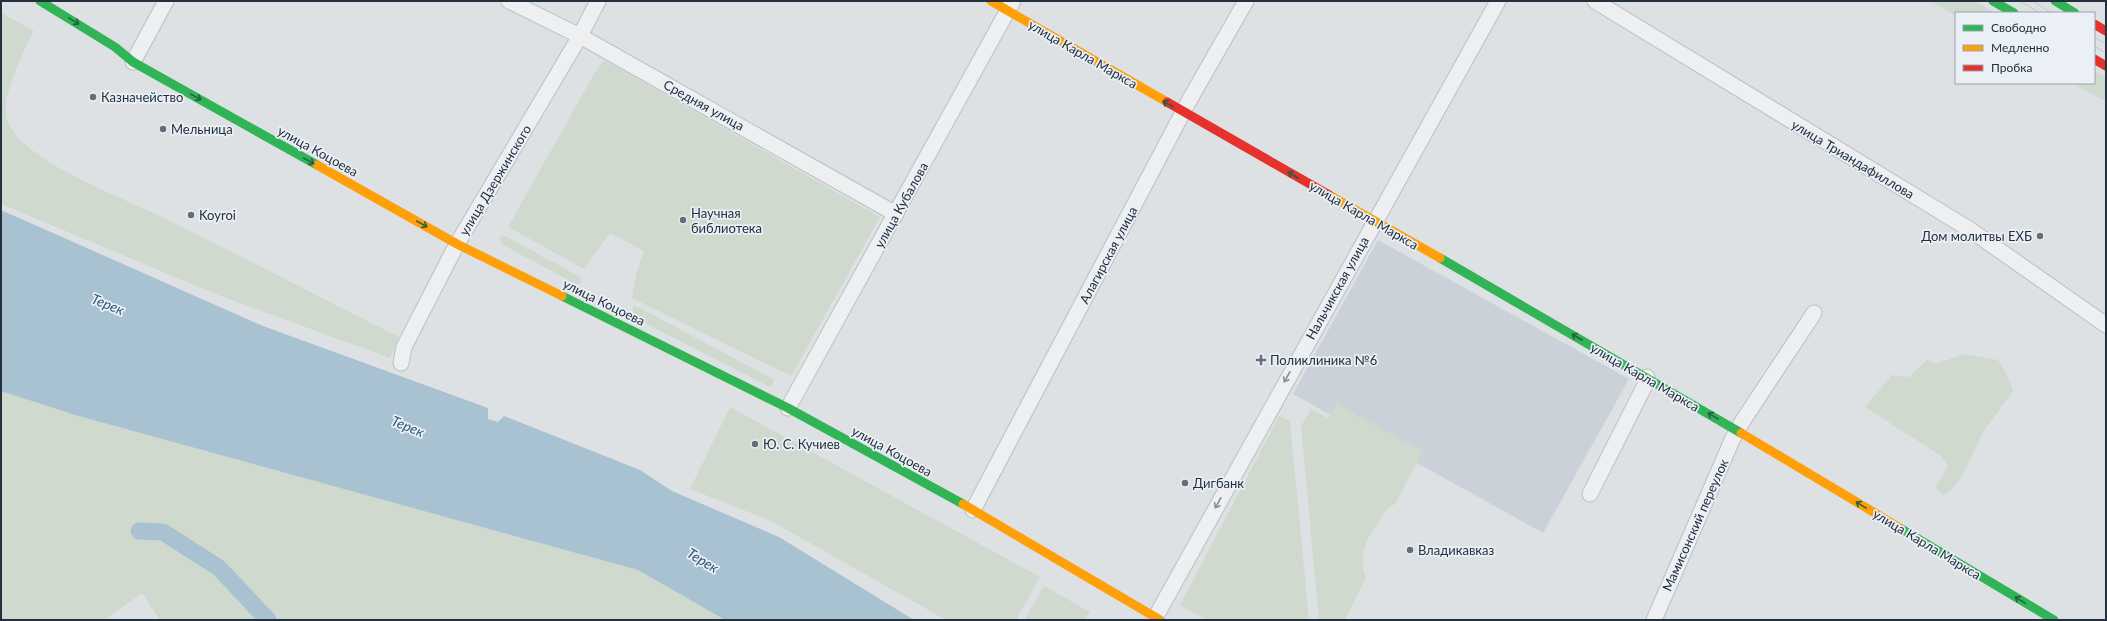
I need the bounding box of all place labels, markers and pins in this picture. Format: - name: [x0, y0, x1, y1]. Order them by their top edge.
- place label: Казначейство: [101, 89, 183, 105]
- marker: Казначейство: [88, 92, 98, 102]
- place label: Мельница: [171, 121, 233, 137]
- marker: Мельница: [158, 124, 168, 134]
- place label: Научная библиотека: [691, 205, 762, 236]
- place label: Koyroi: [199, 207, 236, 223]
- marker: Koyroi: [186, 210, 196, 220]
- marker: Научная библиотека: [678, 215, 688, 225]
- place label: Дом молитвы ЕХБ: [1921, 228, 2032, 244]
- marker: Дом молитвы ЕХБ: [2035, 231, 2045, 241]
- place label: Поликлиника №6: [1270, 352, 1377, 368]
- marker: Поликлиника №6: [1255, 354, 1267, 366]
- place label: Ю. С. Кучиев: [763, 436, 840, 452]
- marker: Ю. С. Кучиев: [750, 439, 760, 449]
- place label: Дигбанк: [1193, 475, 1244, 491]
- marker: Дигбанк: [1180, 478, 1190, 488]
- place label: Владикавказ: [1418, 542, 1495, 558]
- marker: Владикавказ: [1405, 545, 1415, 555]

